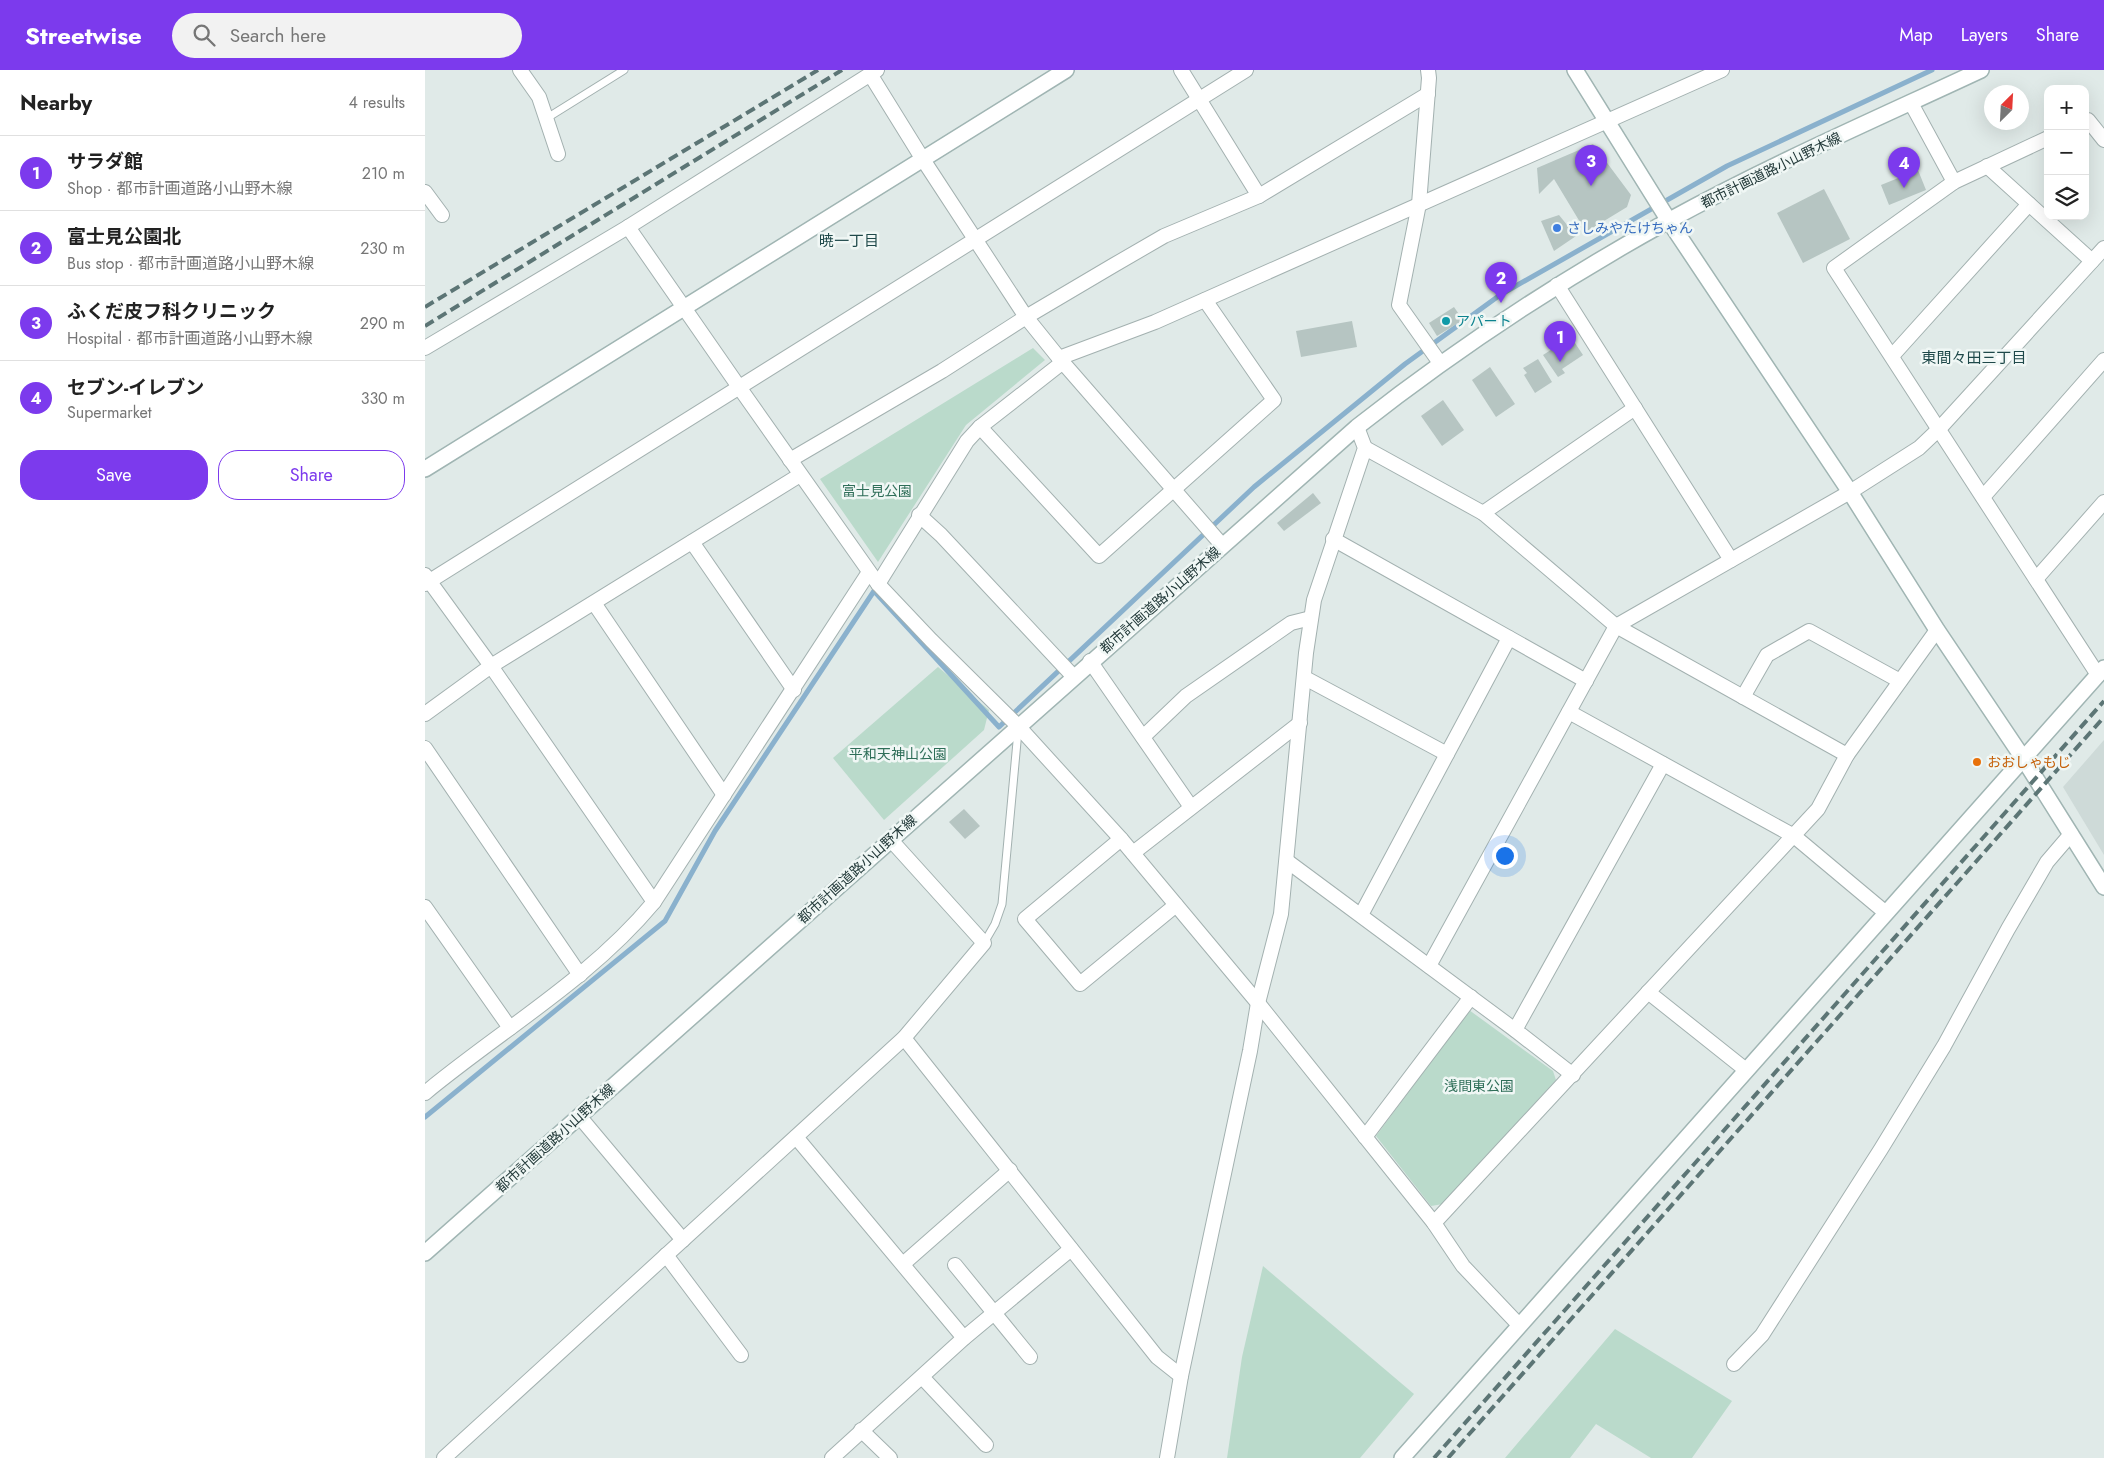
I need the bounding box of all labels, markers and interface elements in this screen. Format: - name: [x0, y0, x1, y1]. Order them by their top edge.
- search box: [172, 13, 522, 58]
- text: Streetwise: [25, 18, 142, 53]
- icon: search: [190, 21, 218, 49]
- text: Search here: [230, 22, 326, 49]
- text: Map: [1899, 22, 1933, 48]
- text: Layers: [1961, 22, 2008, 48]
- text: Share: [2036, 22, 2079, 48]
- north arrow: [1984, 85, 2029, 130]
- map controls: [2044, 85, 2089, 220]
- button: +: [2044, 85, 2089, 130]
- text: Nearby: [20, 88, 92, 118]
- text: 4 results: [349, 91, 405, 114]
- street label: 都市計画道路小山野木線: [1697, 127, 1845, 213]
- button: −: [2044, 130, 2089, 175]
- pin: 3: [1575, 145, 1607, 186]
- pin: 4: [1888, 147, 1920, 188]
- text: サラダ館: [67, 148, 143, 175]
- text: 1: [32, 162, 40, 185]
- text: 210 m: [362, 162, 405, 185]
- button: layers: [2044, 175, 2089, 220]
- text: Shop · 都市計画道路小山野木線: [67, 177, 292, 200]
- place label: さしみやたけちゃん: [1567, 218, 1693, 238]
- marker: さしみやたけちゃん: [1551, 222, 1563, 234]
- text: 富士見公園北: [67, 223, 181, 250]
- district label: 暁一丁目: [819, 230, 879, 252]
- text: 2: [31, 237, 41, 260]
- text: 230 m: [360, 237, 405, 260]
- text: Bus stop · 都市計画道路小山野木線: [67, 252, 314, 275]
- pin: 2: [1485, 262, 1517, 303]
- text: ふくだ皮フ科クリニック: [67, 298, 276, 325]
- place label: アパート: [1456, 311, 1512, 331]
- text: 3: [31, 312, 41, 335]
- text: 290 m: [360, 312, 405, 335]
- marker: アパート: [1440, 315, 1452, 327]
- pin: 1: [1544, 321, 1576, 362]
- text: Hospital · 都市計画道路小山野木線: [67, 327, 313, 350]
- district label: 東間々田三丁目: [1921, 347, 2027, 369]
- text: セブン-イレブン: [67, 374, 204, 401]
- text: 4: [30, 387, 42, 410]
- text: 330 m: [361, 387, 405, 410]
- text: Supermarket: [67, 401, 152, 424]
- button: Save: [20, 450, 208, 500]
- button: Share: [218, 450, 405, 500]
- park label: 富士見公園: [842, 481, 912, 501]
- street label: 都市計画道路小山野木線: [1095, 542, 1225, 658]
- park label: 平和天神山公園: [849, 744, 947, 764]
- place label: おおしゃもじ: [1987, 752, 2071, 772]
- marker: おおしゃもじ: [1971, 756, 1983, 768]
- street label: 都市計画道路小山野木線: [793, 810, 921, 928]
- your location: [1492, 843, 1518, 869]
- park label: 浅間東公園: [1444, 1076, 1514, 1096]
- street label: 都市計画道路小山野木線: [491, 1079, 619, 1197]

